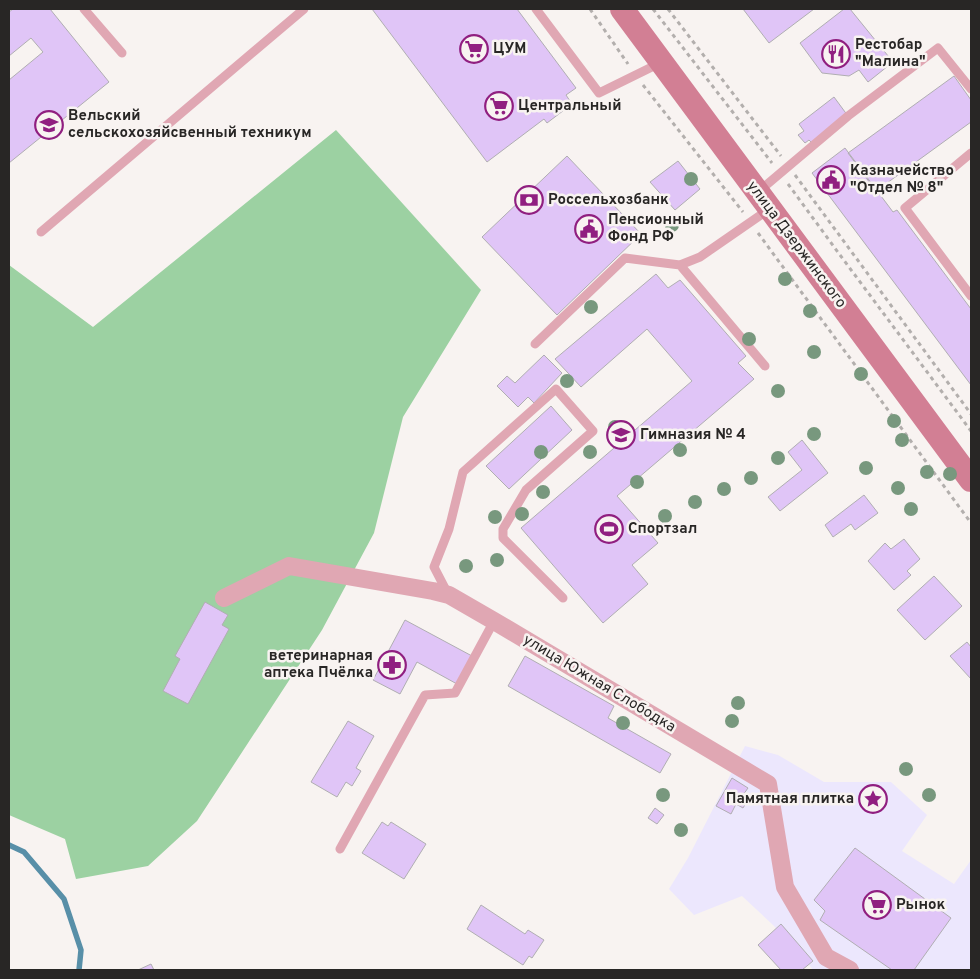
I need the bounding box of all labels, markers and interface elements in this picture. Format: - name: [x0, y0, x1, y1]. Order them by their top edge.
- supermarket icon: ЦУМ: [459, 34, 489, 64]
- place label: Рестобар "Малина": [855, 36, 926, 72]
- restaurant icon: Рестобар "Малина": [821, 39, 851, 69]
- place label: ЦУМ: [493, 40, 526, 59]
- supermarket icon: Центральный: [484, 91, 514, 121]
- place label: Центральный: [518, 97, 621, 116]
- place label: Вельский сельскохозяйсвенный техникум: [68, 107, 312, 143]
- school or university icon: Вельский сельскохозяйсвенный техникум: [34, 110, 64, 140]
- place label: Казначейство "Отдел № 8": [850, 162, 954, 198]
- public building icon: Казначейство "Отдел № 8": [816, 165, 846, 195]
- street label: улица Дзержинского: [742, 178, 850, 312]
- bank icon: Россельхозбанк: [514, 185, 544, 215]
- place label: Россельхозбанк: [548, 191, 669, 210]
- place label: Пенсионный Фонд РФ: [608, 211, 704, 247]
- public building icon: Пенсионный Фонд РФ: [574, 214, 604, 244]
- school or university icon: Гимназия № 4: [606, 420, 636, 450]
- place label: Гимназия № 4: [640, 426, 746, 445]
- sports icon: Спортзал: [594, 514, 624, 544]
- place label: Спортзал: [628, 520, 697, 539]
- street label: улица Южная Слободка: [519, 631, 679, 737]
- place label: ветеринарная аптека Пчёлка: [264, 647, 373, 683]
- pharmacy icon: ветеринарная аптека Пчёлка: [377, 650, 407, 680]
- place icon: Памятная плитка: [858, 784, 888, 814]
- place label: Памятная плитка: [726, 790, 854, 809]
- supermarket icon: Рынок: [862, 890, 892, 920]
- place label: Рынок: [896, 896, 946, 915]

